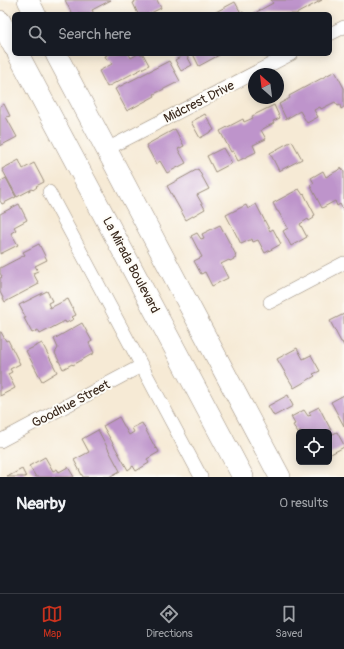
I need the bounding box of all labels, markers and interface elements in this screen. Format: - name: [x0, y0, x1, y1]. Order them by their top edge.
- search box: [12, 12, 332, 56]
- icon: search: [26, 23, 48, 45]
- text: Search here: [58, 25, 131, 44]
- north arrow: [248, 68, 284, 104]
- street label: Midcrest Drive: [161, 77, 237, 127]
- street label: La Mirada Boulevard: [99, 214, 163, 316]
- street label: Goodhue Street: [29, 376, 113, 431]
- map controls: [296, 429, 332, 465]
- button: locate: [296, 429, 332, 465]
- text: Nearby: [16, 493, 65, 514]
- text: 0 results: [279, 495, 328, 511]
- tab: Map: [41, 603, 63, 640]
- tab: Directions: [146, 603, 193, 640]
- tab: Saved: [275, 603, 303, 640]

